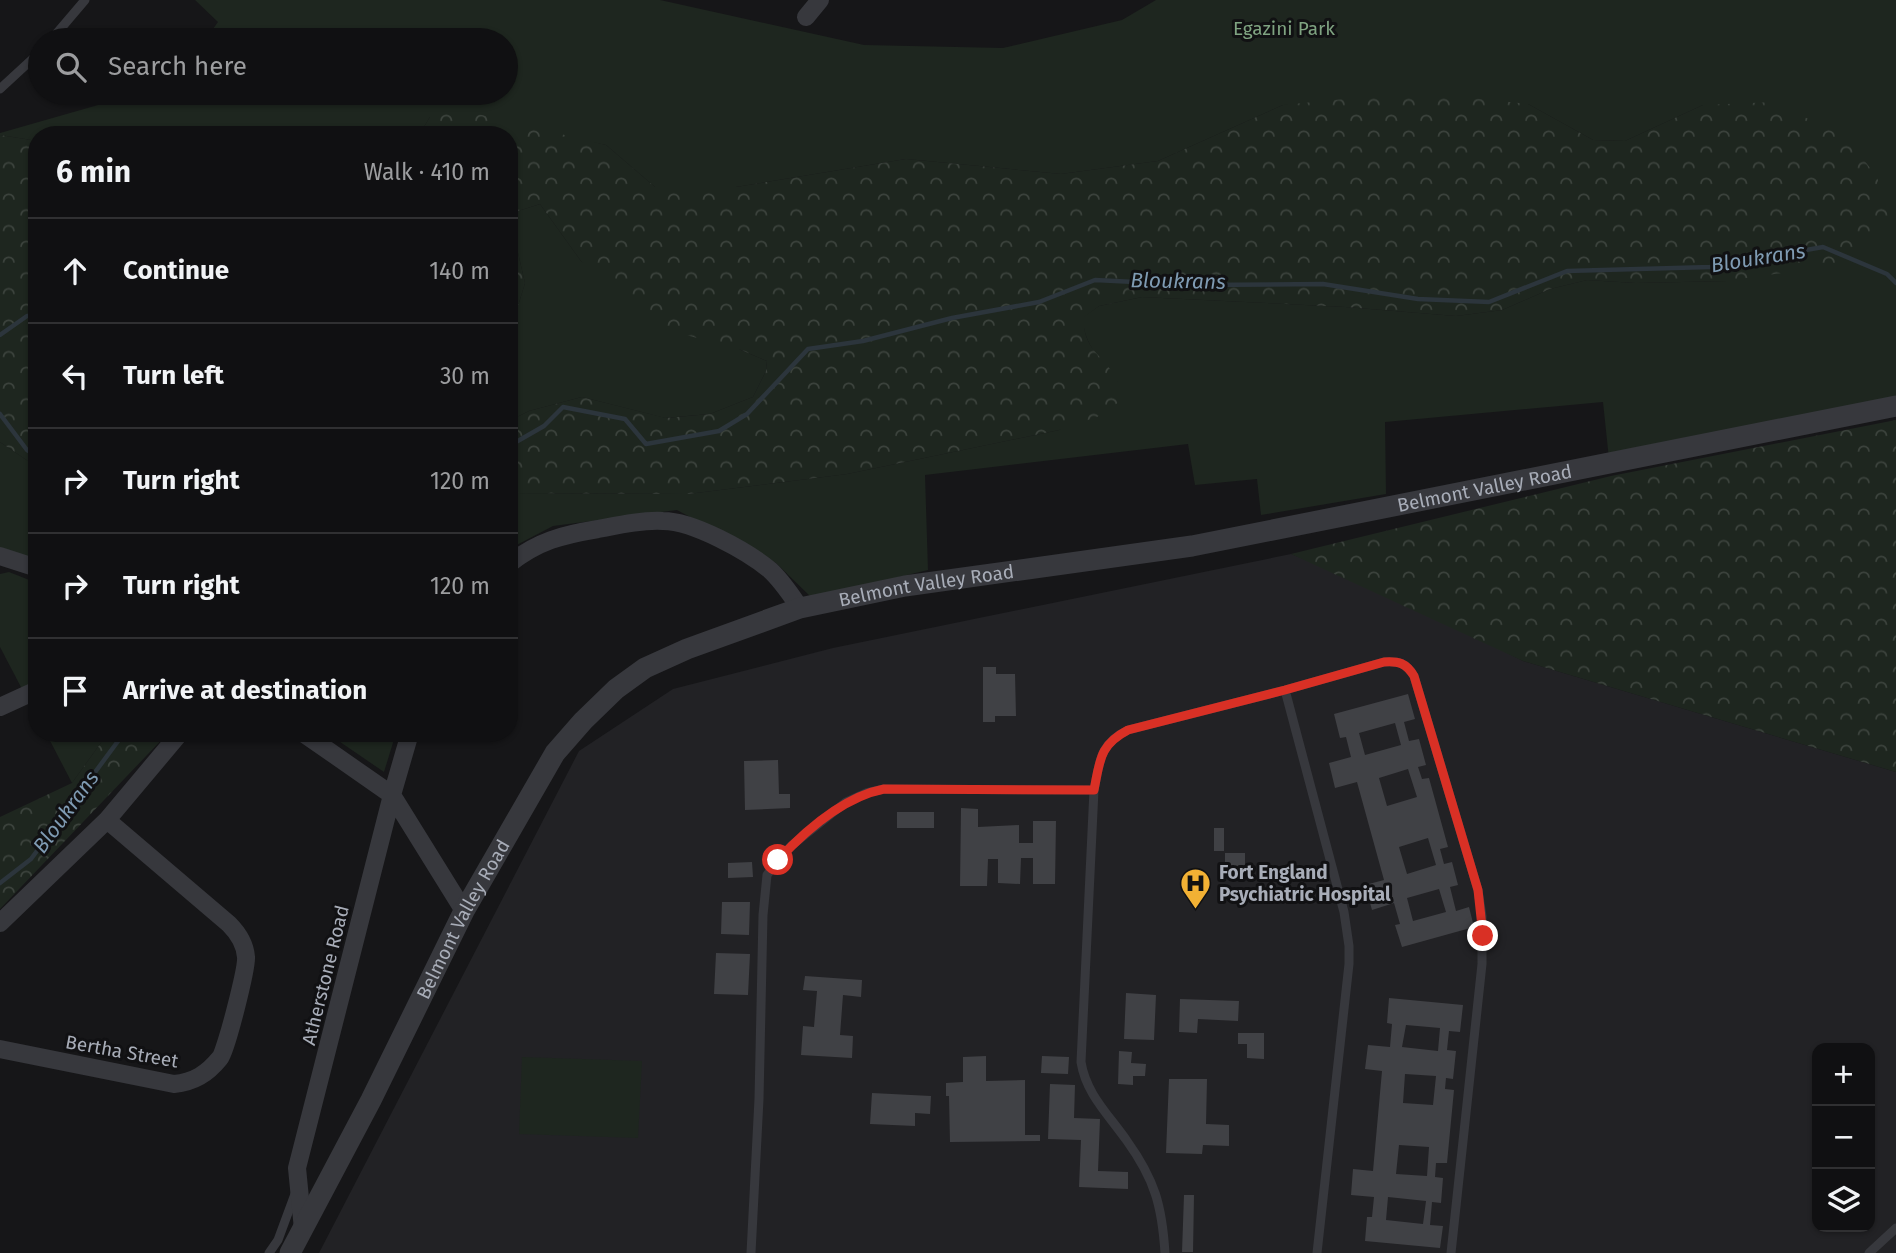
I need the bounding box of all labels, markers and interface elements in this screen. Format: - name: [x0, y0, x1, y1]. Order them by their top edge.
- park label: Egazini Park: [1233, 17, 1335, 40]
- search box: [28, 28, 518, 105]
- icon: search: [52, 48, 90, 86]
- text: Search here: [108, 51, 247, 82]
- text: 6 min: [56, 154, 131, 190]
- text: Walk · 410 m: [364, 158, 490, 186]
- water label: Bloukrans: [1709, 238, 1807, 278]
- icon: ahead: [56, 252, 94, 290]
- text: Continue: [123, 255, 229, 286]
- text: 140 m: [429, 257, 490, 285]
- water label: Bloukrans: [1130, 267, 1226, 295]
- icon: left: [56, 357, 94, 395]
- text: Turn left: [123, 360, 224, 391]
- text: 30 m: [440, 362, 490, 390]
- street label: Belmont Valley Road: [1395, 460, 1574, 517]
- icon: right: [56, 462, 94, 500]
- text: Turn right: [123, 465, 240, 496]
- text: 120 m: [430, 467, 490, 495]
- street label: Belmont Valley Road: [836, 560, 1015, 612]
- icon: right: [56, 567, 94, 605]
- text: Turn right: [123, 570, 240, 601]
- text: 120 m: [430, 572, 490, 600]
- icon: arrive: [56, 672, 94, 710]
- text: Arrive at destination: [123, 675, 367, 706]
- water label: Bloukrans: [27, 765, 105, 858]
- street label: Belmont Valley Road: [412, 835, 515, 1003]
- route start: [762, 844, 793, 875]
- place label: Fort England Psychiatric Hospital: [1219, 861, 1391, 906]
- hospital icon: Fort England Psychiatric Hospital: [1179, 866, 1213, 910]
- street label: Atherstone Road: [297, 903, 354, 1047]
- route end: [1467, 920, 1498, 951]
- street label: Bertha Street: [64, 1030, 180, 1073]
- map controls: [1812, 1043, 1875, 1232]
- button: +: [1812, 1043, 1875, 1106]
- button: −: [1812, 1106, 1875, 1169]
- button: layers: [1812, 1169, 1875, 1232]

